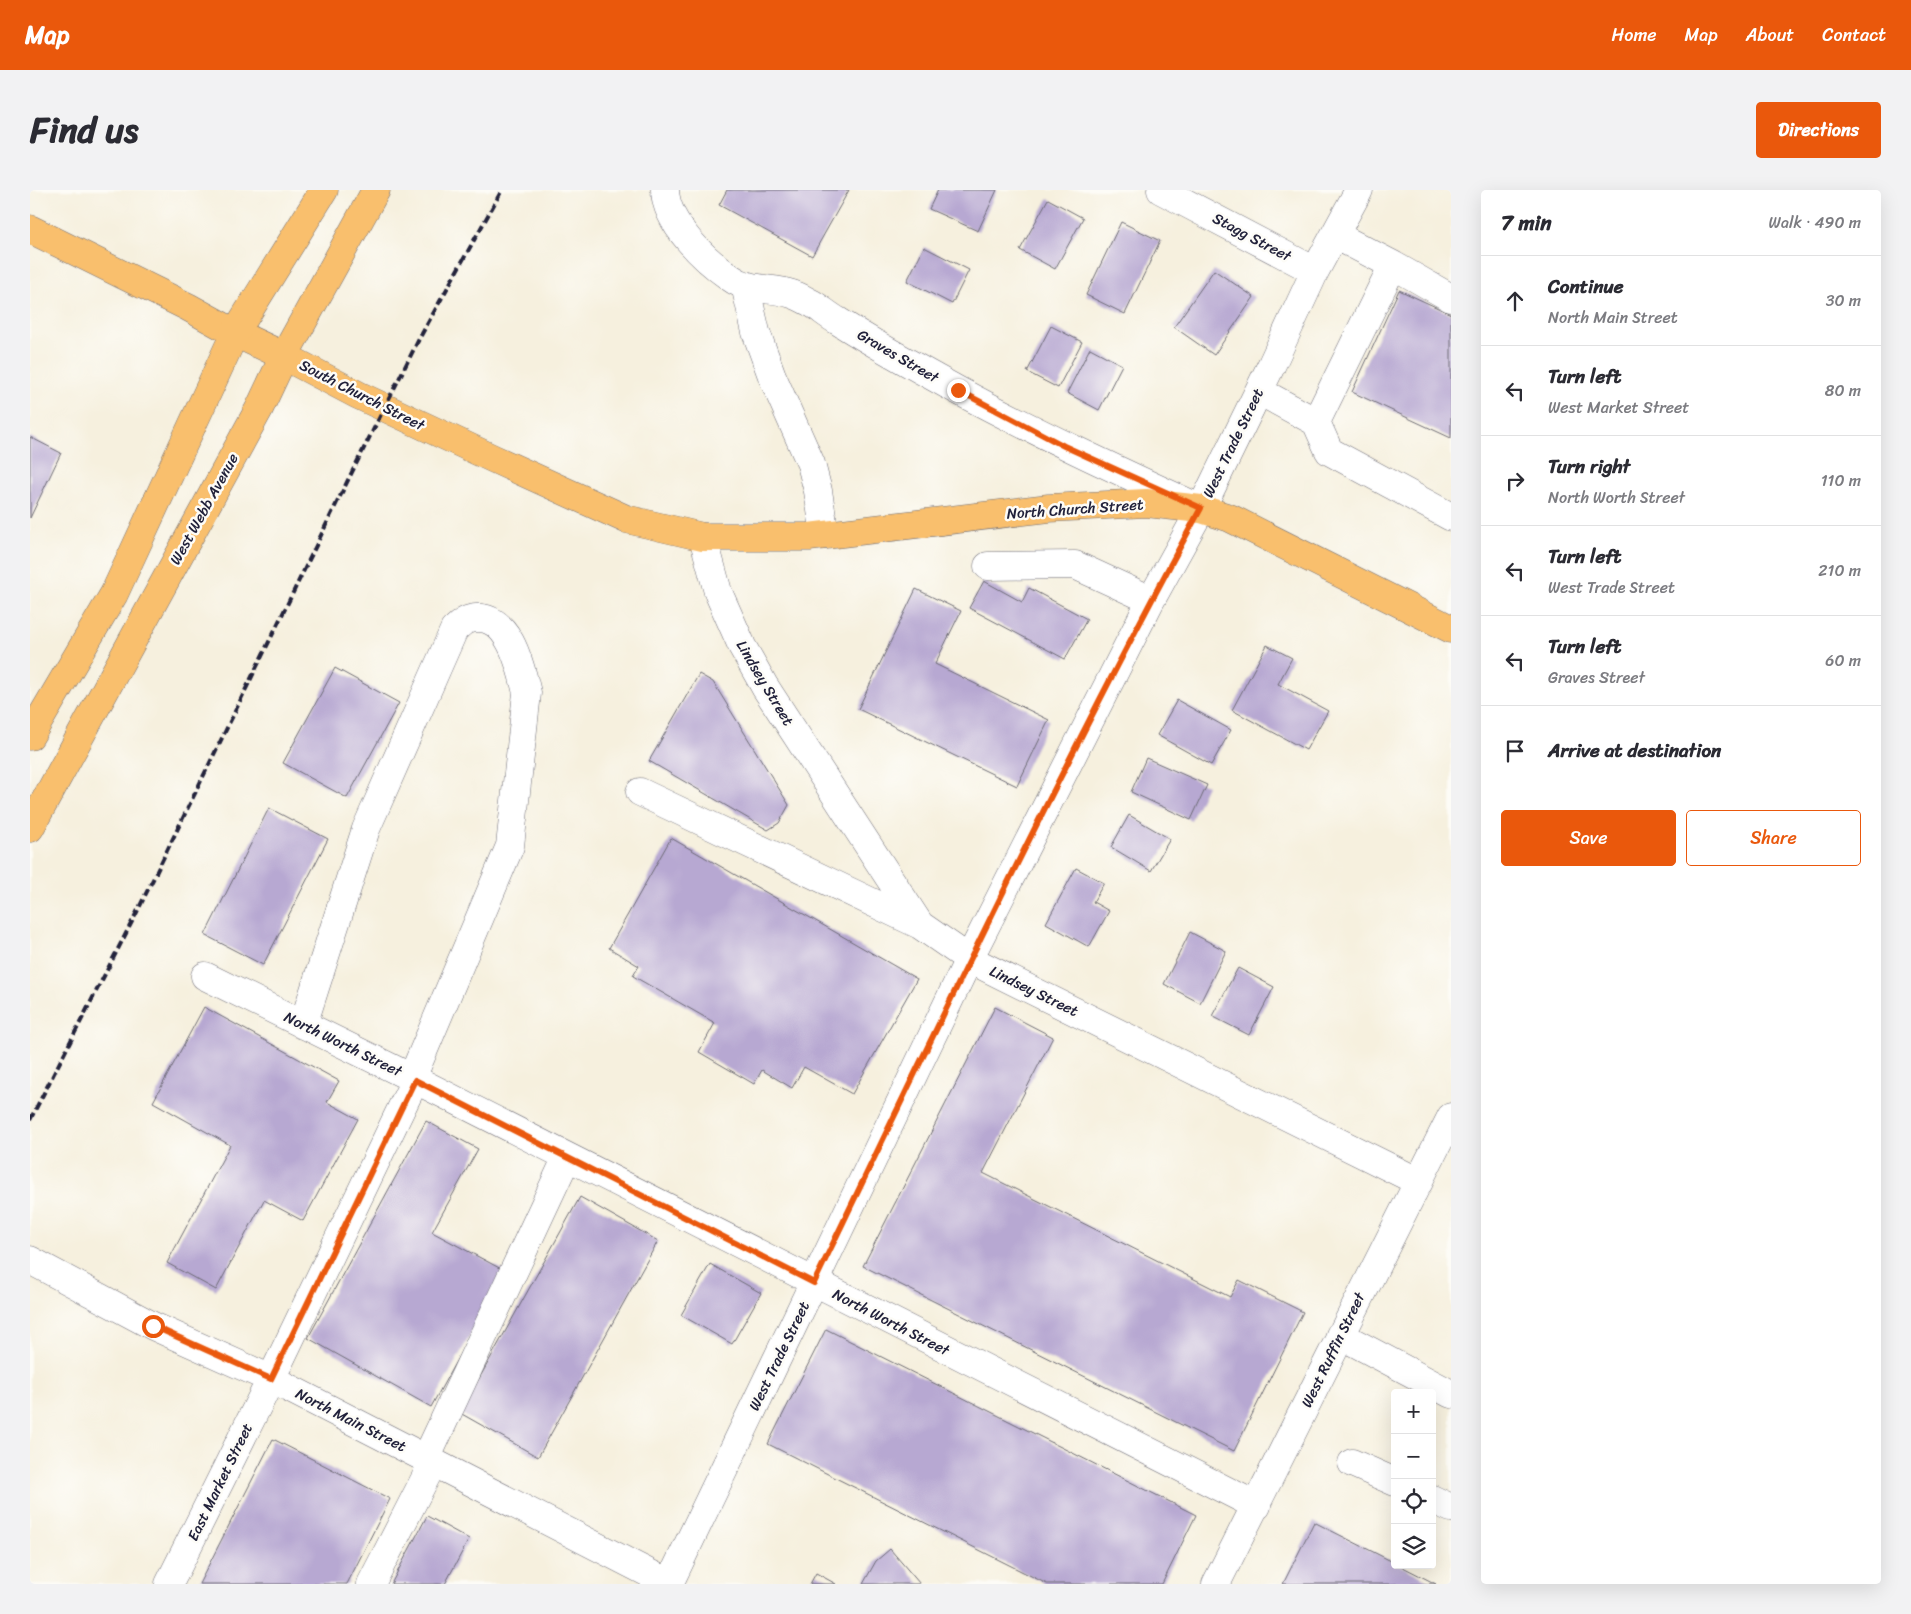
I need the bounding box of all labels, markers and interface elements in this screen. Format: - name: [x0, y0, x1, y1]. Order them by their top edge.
- text: Map: [25, 14, 69, 56]
- text: Home: [1612, 19, 1657, 51]
- text: Map: [1685, 19, 1718, 51]
- text: About: [1746, 19, 1794, 51]
- text: Contact: [1822, 19, 1886, 51]
- text: Find us: [30, 99, 138, 161]
- button: Directions: [1756, 102, 1881, 158]
- text: 7 min: [1501, 204, 1552, 242]
- street label: Stagg Street: [1208, 205, 1297, 269]
- text: Walk · 490 m: [1769, 208, 1861, 237]
- text: Continue: [1548, 270, 1624, 303]
- text: 30 m: [1826, 286, 1861, 315]
- icon: ahead: [1501, 287, 1529, 315]
- text: North Main Street: [1548, 303, 1678, 332]
- street label: Graves Street: [852, 322, 945, 390]
- street label: South Church Street: [295, 352, 430, 438]
- text: Turn left: [1548, 360, 1621, 393]
- text: 80 m: [1825, 376, 1861, 405]
- icon: left: [1501, 377, 1529, 405]
- route end: [947, 379, 970, 402]
- street label: West Trade Street: [1195, 383, 1271, 502]
- text: West Market Street: [1548, 393, 1689, 422]
- street label: West Webb Avenue: [163, 448, 246, 570]
- text: Turn right: [1548, 450, 1630, 483]
- text: 110 m: [1821, 466, 1861, 495]
- icon: right: [1501, 467, 1529, 495]
- text: North Worth Street: [1548, 483, 1685, 512]
- street label: North Church Street: [1006, 491, 1145, 527]
- text: Turn left: [1548, 540, 1621, 573]
- text: 210 m: [1818, 556, 1861, 585]
- icon: left: [1501, 557, 1529, 585]
- text: West Trade Street: [1548, 573, 1675, 602]
- text: Turn left: [1548, 630, 1621, 663]
- street label: Lindsey Street: [729, 635, 801, 731]
- text: 60 m: [1825, 646, 1861, 675]
- icon: left: [1501, 647, 1529, 675]
- text: Graves Street: [1548, 663, 1645, 692]
- text: Arrive at destination: [1548, 734, 1721, 767]
- icon: arrive: [1501, 737, 1529, 765]
- button: Save: [1501, 810, 1676, 866]
- button: Share: [1686, 810, 1861, 866]
- street label: Lindsey Street: [985, 958, 1083, 1024]
- street label: North Worth Street: [280, 1004, 407, 1084]
- street label: North Worth Street: [828, 1281, 955, 1363]
- street label: West Ruffin Street: [1294, 1287, 1373, 1412]
- street label: West Trade Street: [741, 1296, 817, 1415]
- route start: [142, 1315, 165, 1338]
- street label: North Main Street: [291, 1381, 411, 1459]
- map controls: [1391, 1389, 1436, 1569]
- button: +: [1391, 1389, 1436, 1434]
- street label: East Market Street: [180, 1418, 260, 1545]
- button: −: [1391, 1434, 1436, 1479]
- button: locate: [1391, 1479, 1436, 1524]
- button: layers: [1391, 1524, 1436, 1569]

